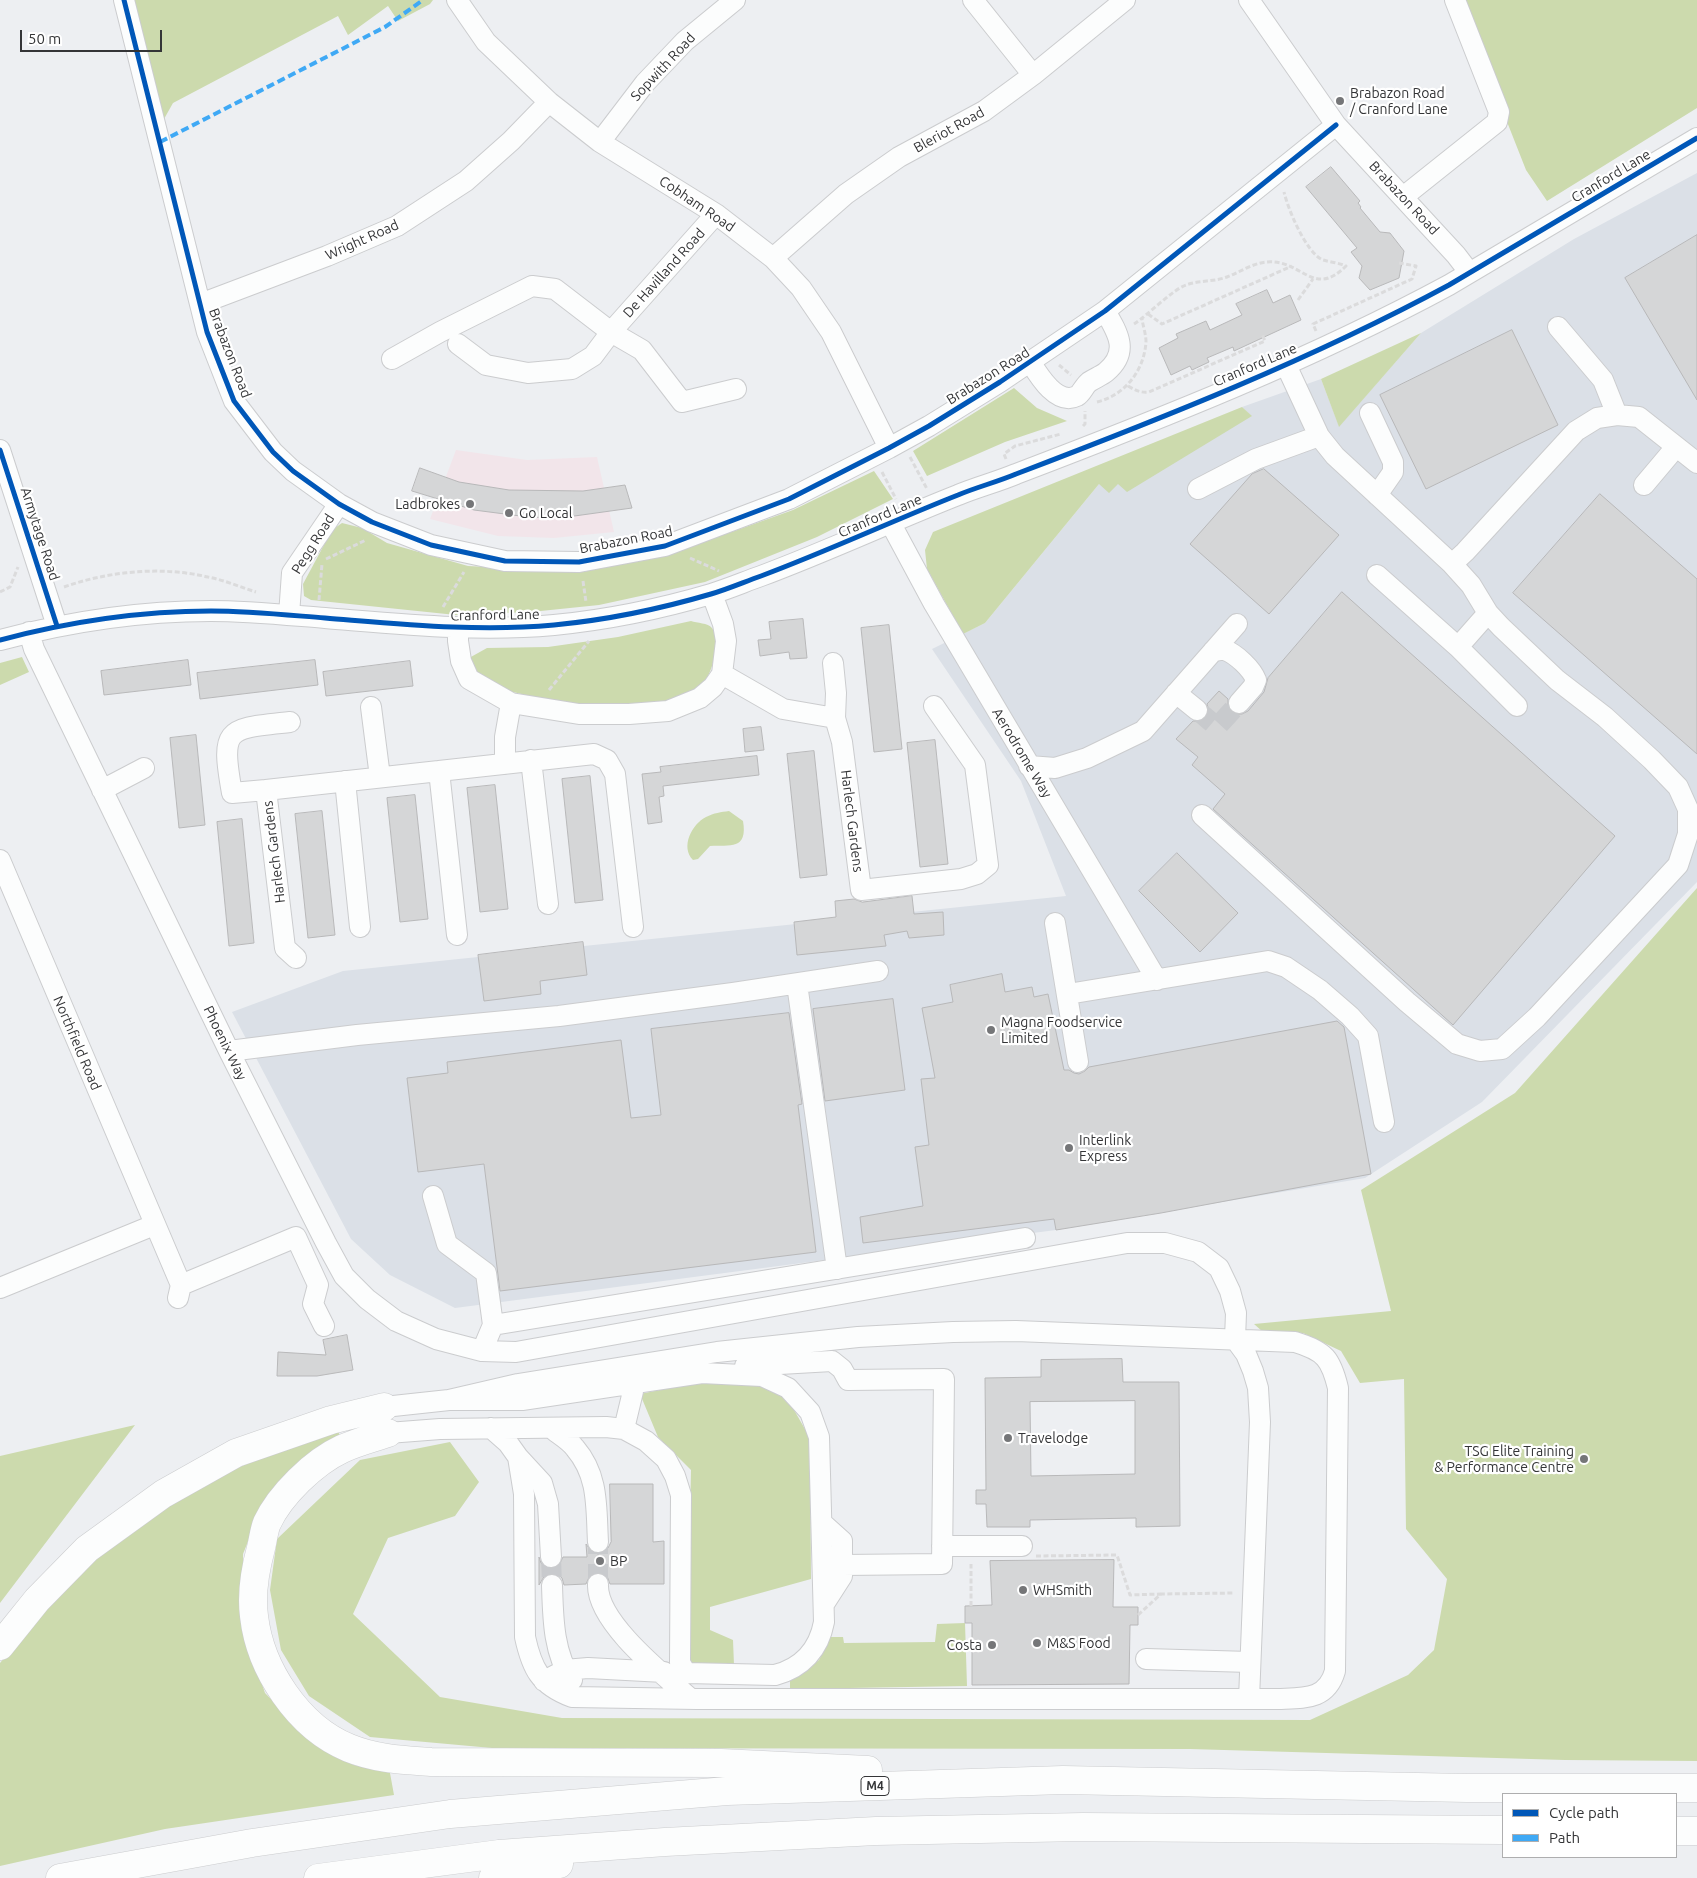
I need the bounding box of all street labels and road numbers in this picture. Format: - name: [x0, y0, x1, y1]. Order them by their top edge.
- street label: Sopwith Road: [627, 29, 699, 105]
- street label: Bleriot Road: [911, 104, 987, 156]
- street label: Cranford Lane: [1568, 146, 1654, 206]
- street label: Brabazon Road: [1366, 158, 1442, 238]
- street label: Cobham Road: [656, 173, 738, 235]
- street label: Wright Road: [323, 216, 401, 264]
- street label: De Havilland Road: [620, 225, 708, 321]
- street label: Brabazon Road: [205, 306, 255, 400]
- street label: Cranford Lane: [1211, 340, 1299, 390]
- street label: Brabazon Road: [943, 344, 1033, 408]
- street label: Armytage Road: [17, 485, 63, 583]
- street label: Cranford Lane: [836, 491, 924, 541]
- street label: Pegg Road: [288, 511, 338, 577]
- street label: Brabazon Road: [578, 523, 674, 557]
- street label: Cranford Lane: [450, 606, 540, 624]
- street label: Aerodrome Way: [989, 705, 1055, 801]
- street label: Harlech Gardens: [837, 769, 867, 873]
- street label: Harlech Gardens: [259, 800, 289, 904]
- street label: Northfield Road: [50, 993, 104, 1093]
- street label: Phoenix Way: [200, 1003, 250, 1083]
- road number: M4: [861, 1776, 889, 1795]

